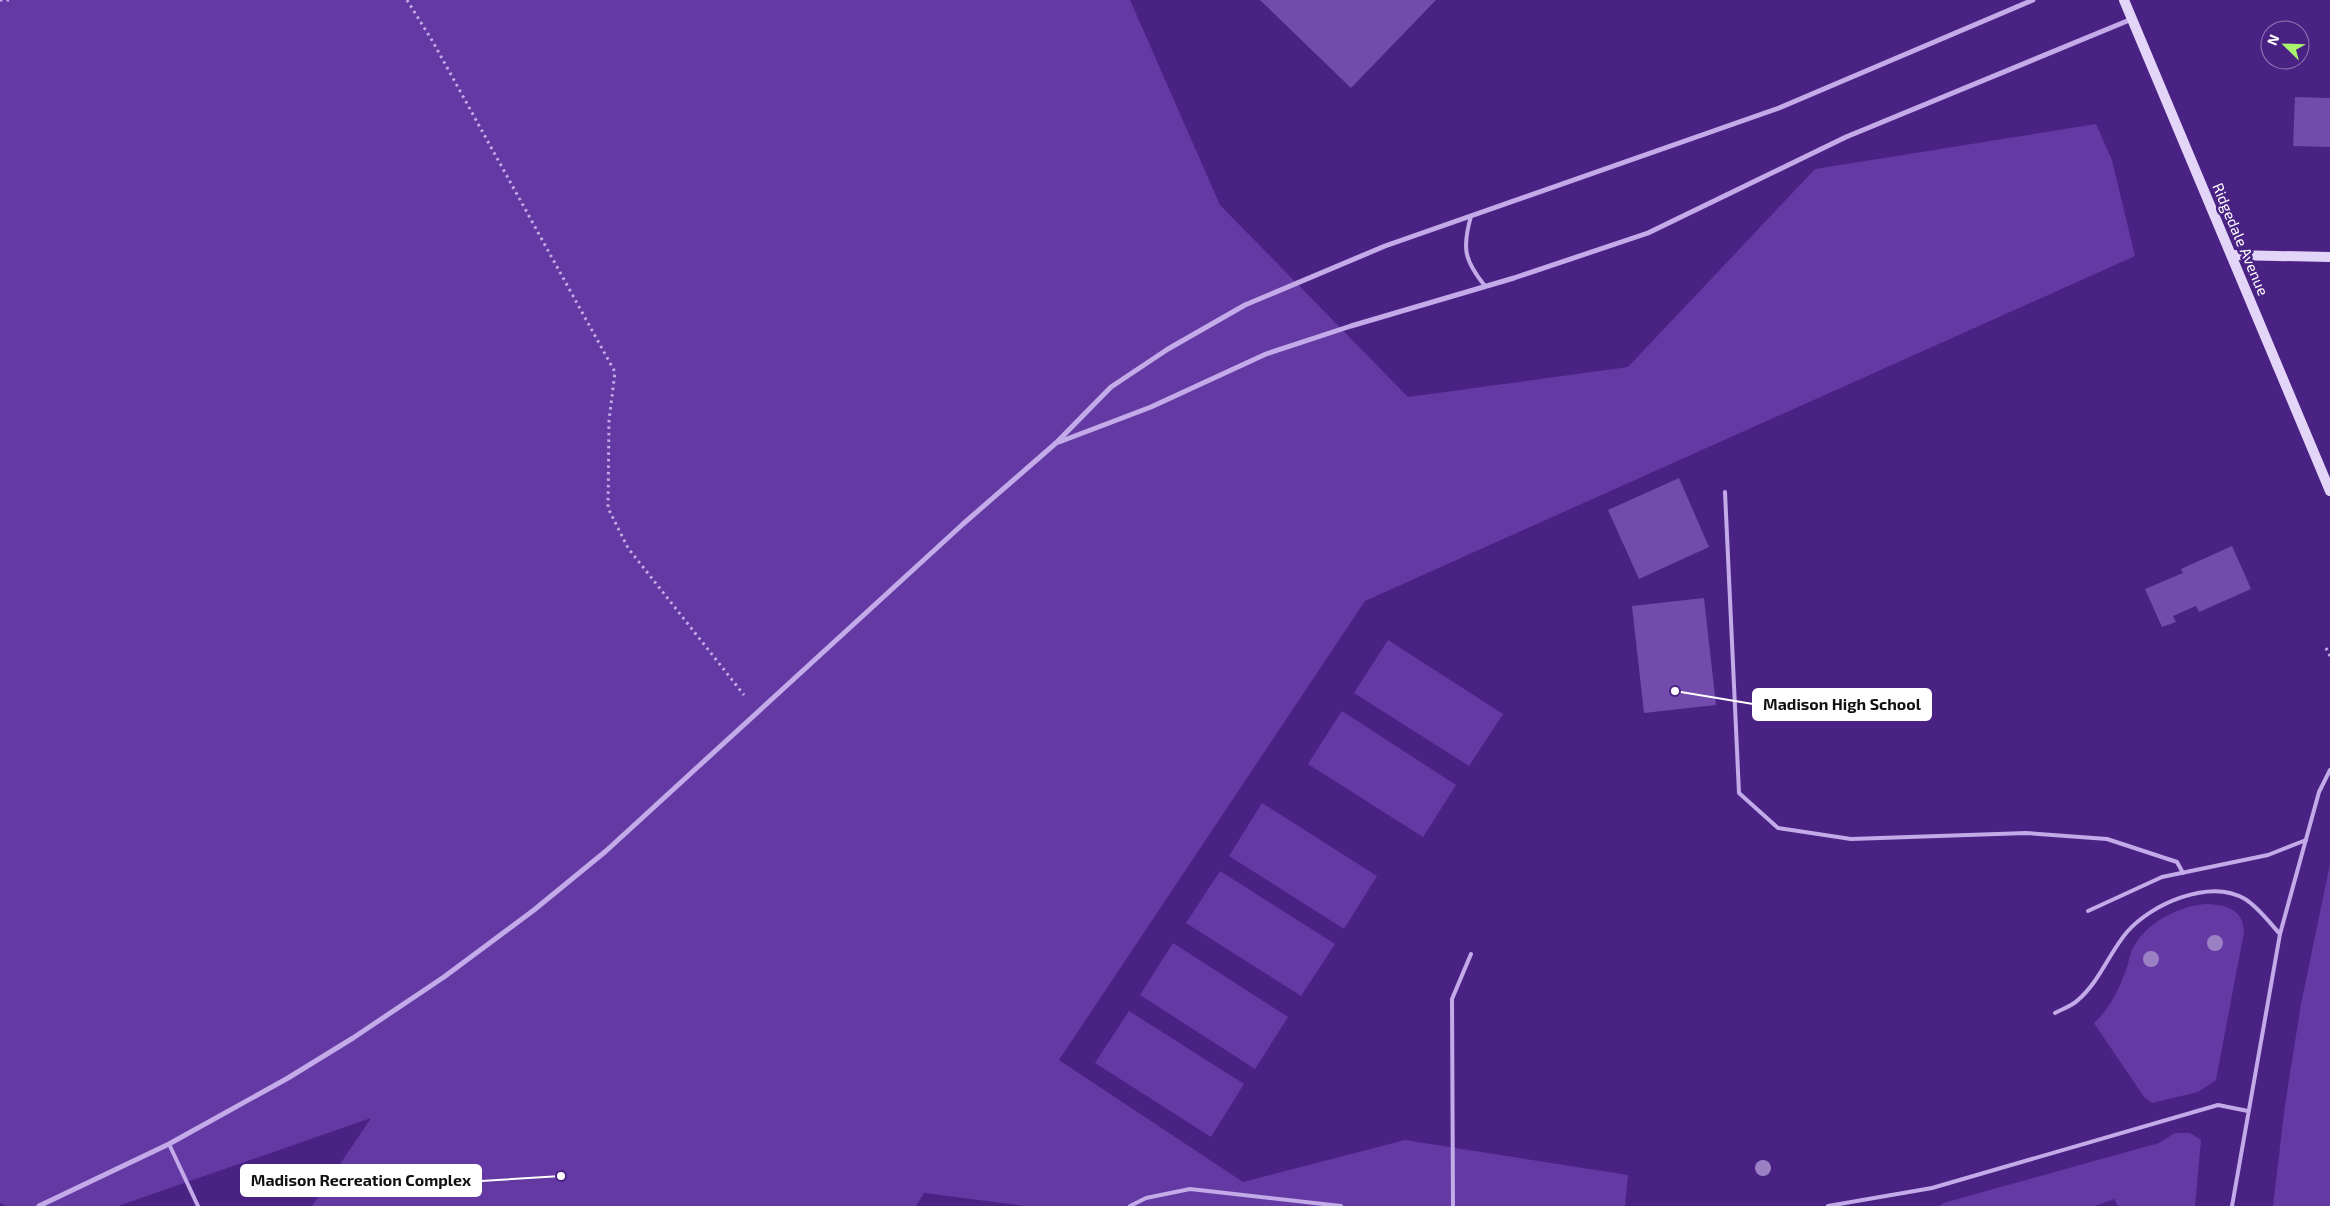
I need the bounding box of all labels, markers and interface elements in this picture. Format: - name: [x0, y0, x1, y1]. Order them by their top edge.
- north arrow: [2260, 20, 2310, 70]
- text: N: [2263, 32, 2282, 48]
- street label: Ridgedale Avenue: [2209, 180, 2273, 298]
- callout: Madison High School: [1753, 689, 1931, 720]
- text: Madison High School: [1763, 694, 1922, 713]
- callout: Madison Recreation Complex: [241, 1165, 481, 1196]
- text: Madison Recreation Complex: [251, 1170, 471, 1189]

